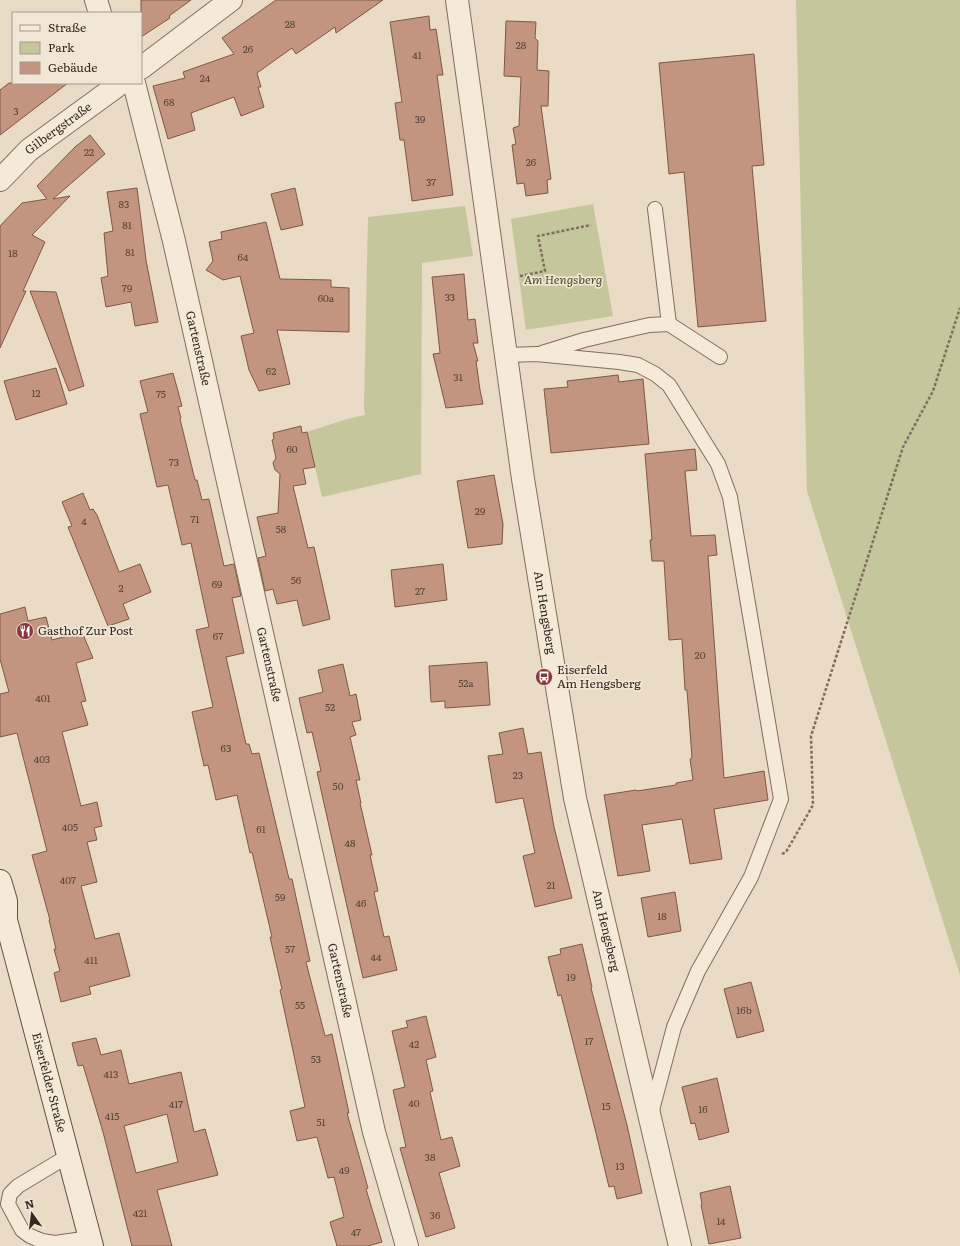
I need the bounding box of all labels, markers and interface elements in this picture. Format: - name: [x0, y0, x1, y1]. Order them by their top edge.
- legend: [12, 12, 142, 84]
- house number: 28: [285, 16, 296, 31]
- text: Straße: [48, 18, 86, 36]
- house number: 28: [516, 37, 527, 52]
- text: Park: [48, 38, 75, 56]
- house number: 26: [243, 41, 254, 56]
- house number: 41: [412, 47, 422, 62]
- text: Gebäude: [48, 58, 97, 76]
- house number: 24: [200, 70, 211, 85]
- house number: 68: [164, 94, 175, 109]
- street label: Gilbergstraße: [20, 97, 95, 158]
- house number: 3: [13, 103, 19, 118]
- house number: 39: [415, 111, 425, 126]
- house number: 22: [84, 144, 94, 159]
- house number: 26: [526, 154, 537, 169]
- house number: 37: [426, 174, 436, 189]
- house number: 83: [119, 196, 129, 211]
- house number: 81: [122, 217, 132, 232]
- house number: 81: [125, 244, 135, 259]
- house number: 18: [8, 245, 18, 260]
- house number: 64: [238, 249, 249, 264]
- park label: Am Hengsberg: [524, 270, 602, 288]
- house number: 79: [122, 280, 132, 295]
- house number: 33: [445, 289, 455, 304]
- house number: 60a: [318, 290, 335, 305]
- street label: Gartenstraße: [182, 309, 216, 387]
- house number: 62: [266, 363, 276, 378]
- house number: 31: [453, 369, 463, 384]
- house number: 12: [31, 385, 41, 400]
- house number: 75: [156, 386, 166, 401]
- house number: 60: [286, 441, 298, 456]
- house number: 73: [169, 454, 179, 469]
- house number: 29: [475, 503, 485, 518]
- house number: 71: [190, 511, 200, 526]
- house number: 4: [81, 513, 87, 528]
- house number: 58: [276, 521, 287, 536]
- street label: Am Hengsberg: [530, 570, 561, 656]
- house number: 56: [291, 572, 302, 587]
- house number: 69: [212, 576, 222, 591]
- house number: 2: [118, 580, 124, 595]
- house number: 27: [415, 583, 425, 598]
- restaurant icon: Gasthof Zur Post: [15, 621, 35, 641]
- place label: Gasthof Zur Post: [38, 621, 133, 639]
- street label: Gartenstraße: [253, 625, 287, 703]
- house number: 67: [213, 628, 223, 643]
- house number: 20: [695, 647, 706, 662]
- place label: Eiserfeld Am Hengsberg: [557, 660, 641, 692]
- bus stop icon: Eiserfeld Am Hengsberg: [534, 667, 554, 687]
- house number: 52a: [458, 675, 474, 690]
- house number: 401: [35, 690, 51, 705]
- house number: 52: [325, 699, 335, 714]
- house number: 63: [221, 740, 231, 755]
- house number: 403: [34, 751, 50, 766]
- house number: 23: [513, 767, 523, 782]
- house number: 50: [333, 778, 344, 793]
- house number: 405: [62, 819, 78, 834]
- house number: 61: [256, 821, 266, 836]
- house number: 48: [344, 835, 356, 850]
- house number: 407: [60, 872, 76, 887]
- house number: 21: [546, 877, 556, 892]
- street label: Am Hengsberg: [589, 887, 625, 974]
- house number: 59: [275, 889, 285, 904]
- house number: 46: [356, 895, 367, 910]
- house number: 18: [657, 908, 667, 923]
- house number: 57: [285, 941, 295, 956]
- street label: Gartenstraße: [324, 941, 358, 1020]
- house number: 44: [370, 949, 382, 964]
- house number: 411: [84, 952, 98, 967]
- house number: 19: [566, 969, 576, 984]
- house number: 55: [295, 997, 305, 1012]
- house number: 16b: [736, 1002, 752, 1017]
- street label: Eiserfelder Straße: [28, 1030, 72, 1134]
- house number: 17: [585, 1033, 593, 1048]
- house number: 42: [409, 1036, 419, 1051]
- house number: 53: [311, 1051, 321, 1066]
- house number: 413: [104, 1066, 119, 1081]
- house number: 40: [408, 1095, 420, 1110]
- house number: 417: [169, 1096, 183, 1111]
- house number: 15: [601, 1098, 611, 1113]
- house number: 16: [698, 1101, 708, 1116]
- house number: 415: [105, 1108, 119, 1123]
- house number: 51: [316, 1114, 326, 1129]
- house number: 38: [425, 1149, 436, 1164]
- house number: 13: [615, 1158, 625, 1173]
- house number: 49: [339, 1162, 349, 1177]
- north arrow: [12, 1194, 52, 1234]
- text: N: [23, 1194, 36, 1212]
- house number: 421: [133, 1205, 147, 1220]
- house number: 36: [430, 1207, 441, 1222]
- house number: 14: [716, 1213, 726, 1228]
- house number: 47: [351, 1224, 361, 1239]

